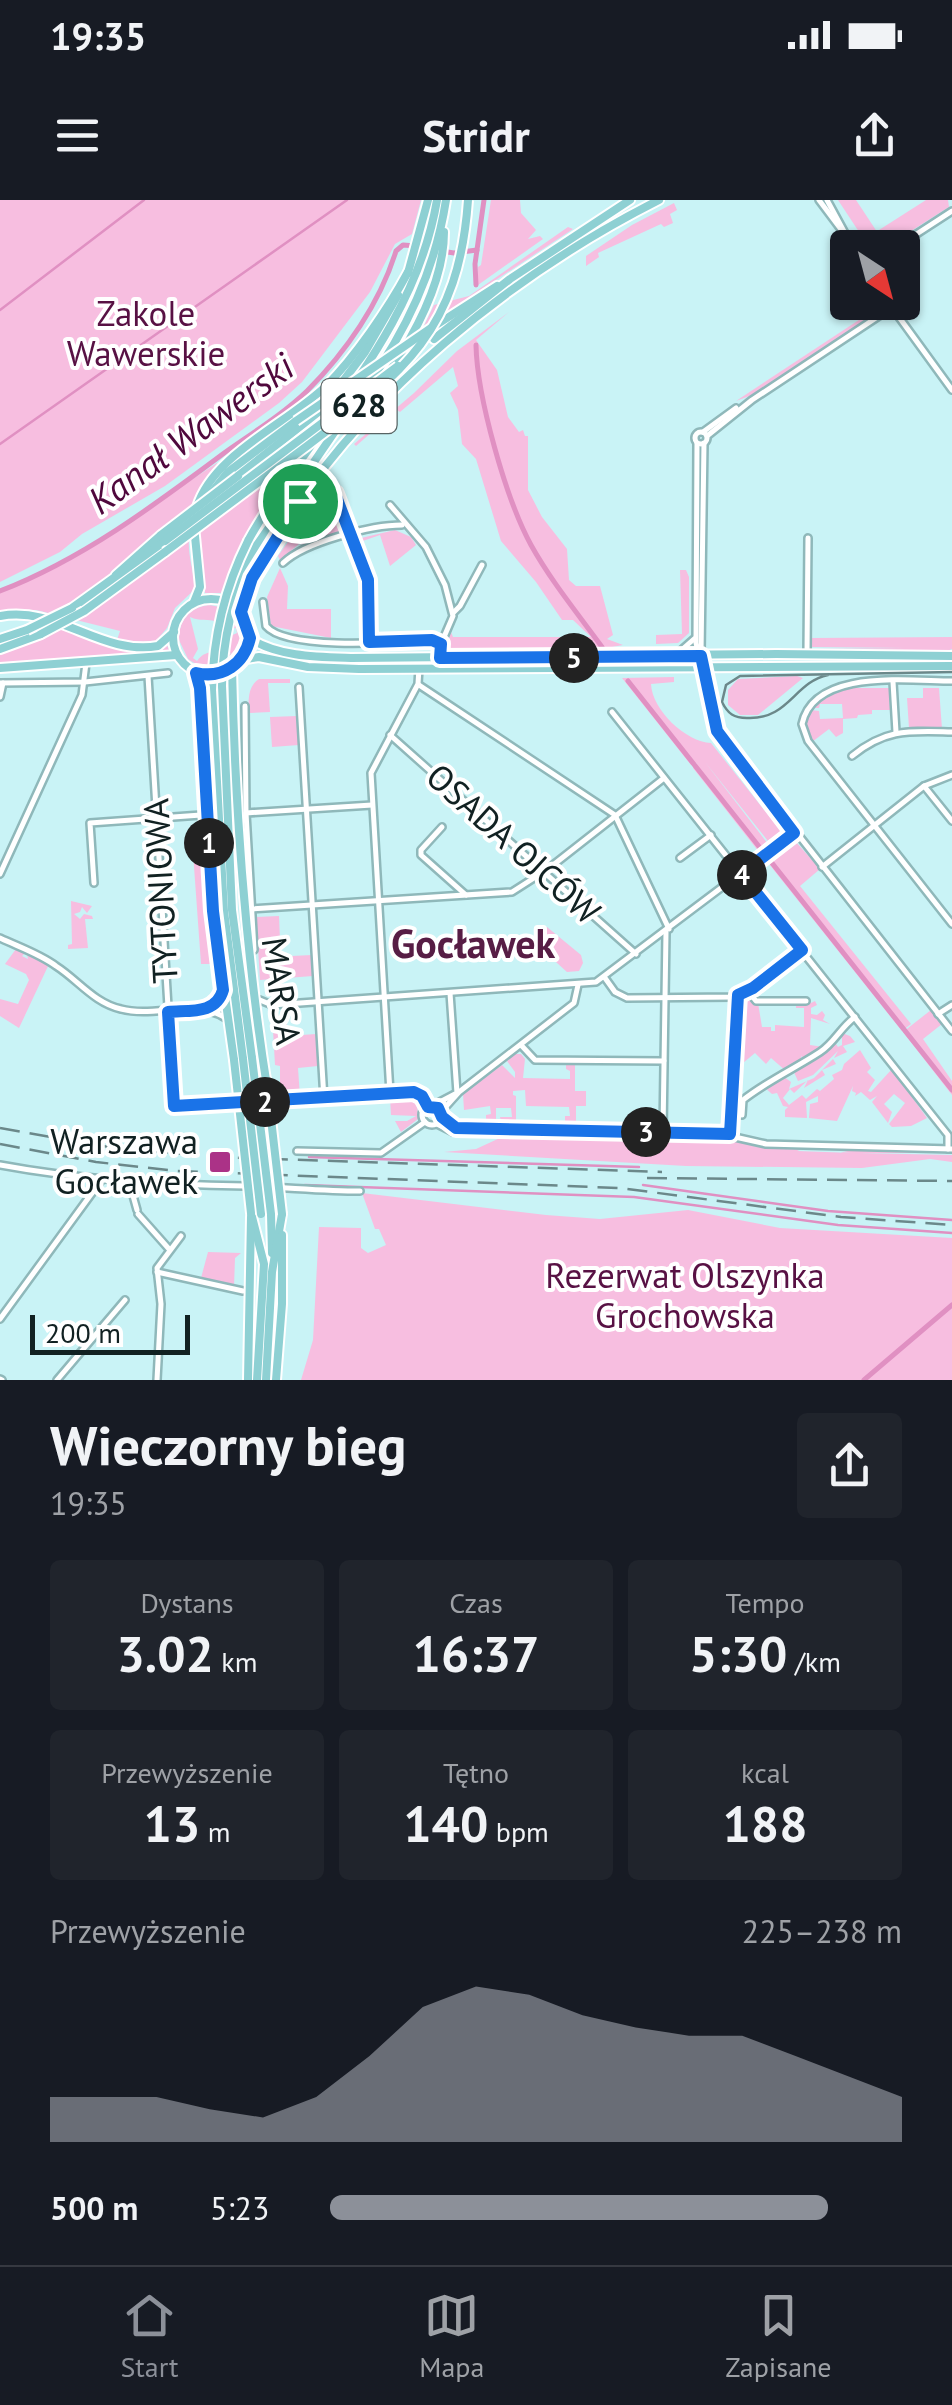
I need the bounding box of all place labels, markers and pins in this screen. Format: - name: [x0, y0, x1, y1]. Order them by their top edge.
- pin: [258, 459, 343, 544]
- pin: 5: [549, 633, 599, 683]
- pin: 1: [184, 818, 234, 868]
- pin: 4: [717, 850, 767, 900]
- pin: 2: [240, 1077, 290, 1127]
- pin: 3: [621, 1107, 671, 1157]
- place label: Warszawa Gocławek: [50, 1118, 198, 1204]
- marker: Warszawa Gocławek: [207, 1149, 233, 1175]

